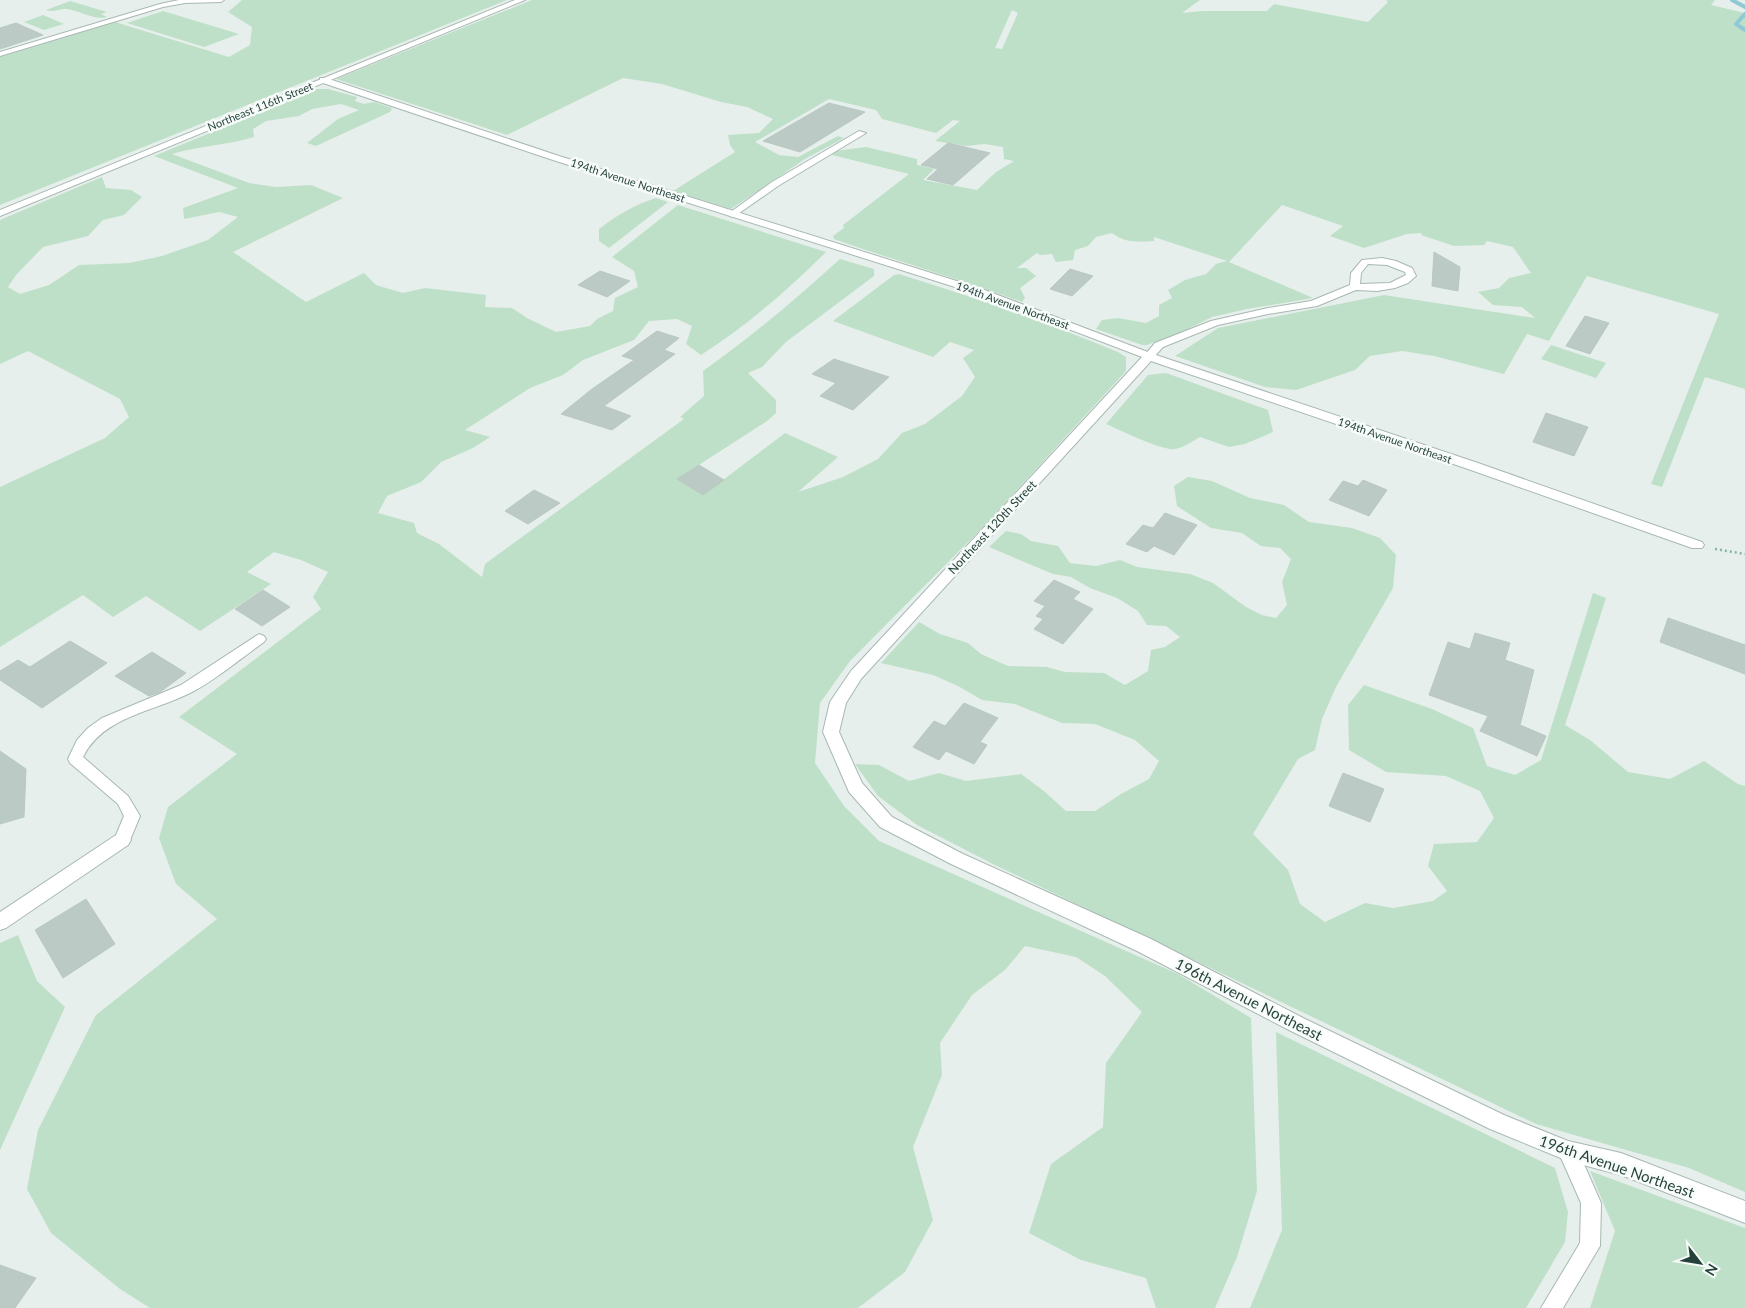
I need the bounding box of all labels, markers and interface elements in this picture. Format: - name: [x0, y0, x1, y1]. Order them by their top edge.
- street label: Northeast 116th Street: [205, 79, 315, 133]
- street label: 194th Avenue Northeast: [569, 155, 687, 205]
- street label: 194th Avenue Northeast: [955, 278, 1071, 332]
- street label: 194th Avenue Northeast: [1336, 414, 1454, 466]
- street label: Northeast 120th Street: [945, 477, 1040, 577]
- street label: 196th Avenue Northeast: [1172, 954, 1326, 1044]
- street label: 196th Avenue Northeast: [1537, 1131, 1698, 1201]
- north arrow: [1675, 1238, 1725, 1288]
- text: N: [1702, 1261, 1722, 1279]

